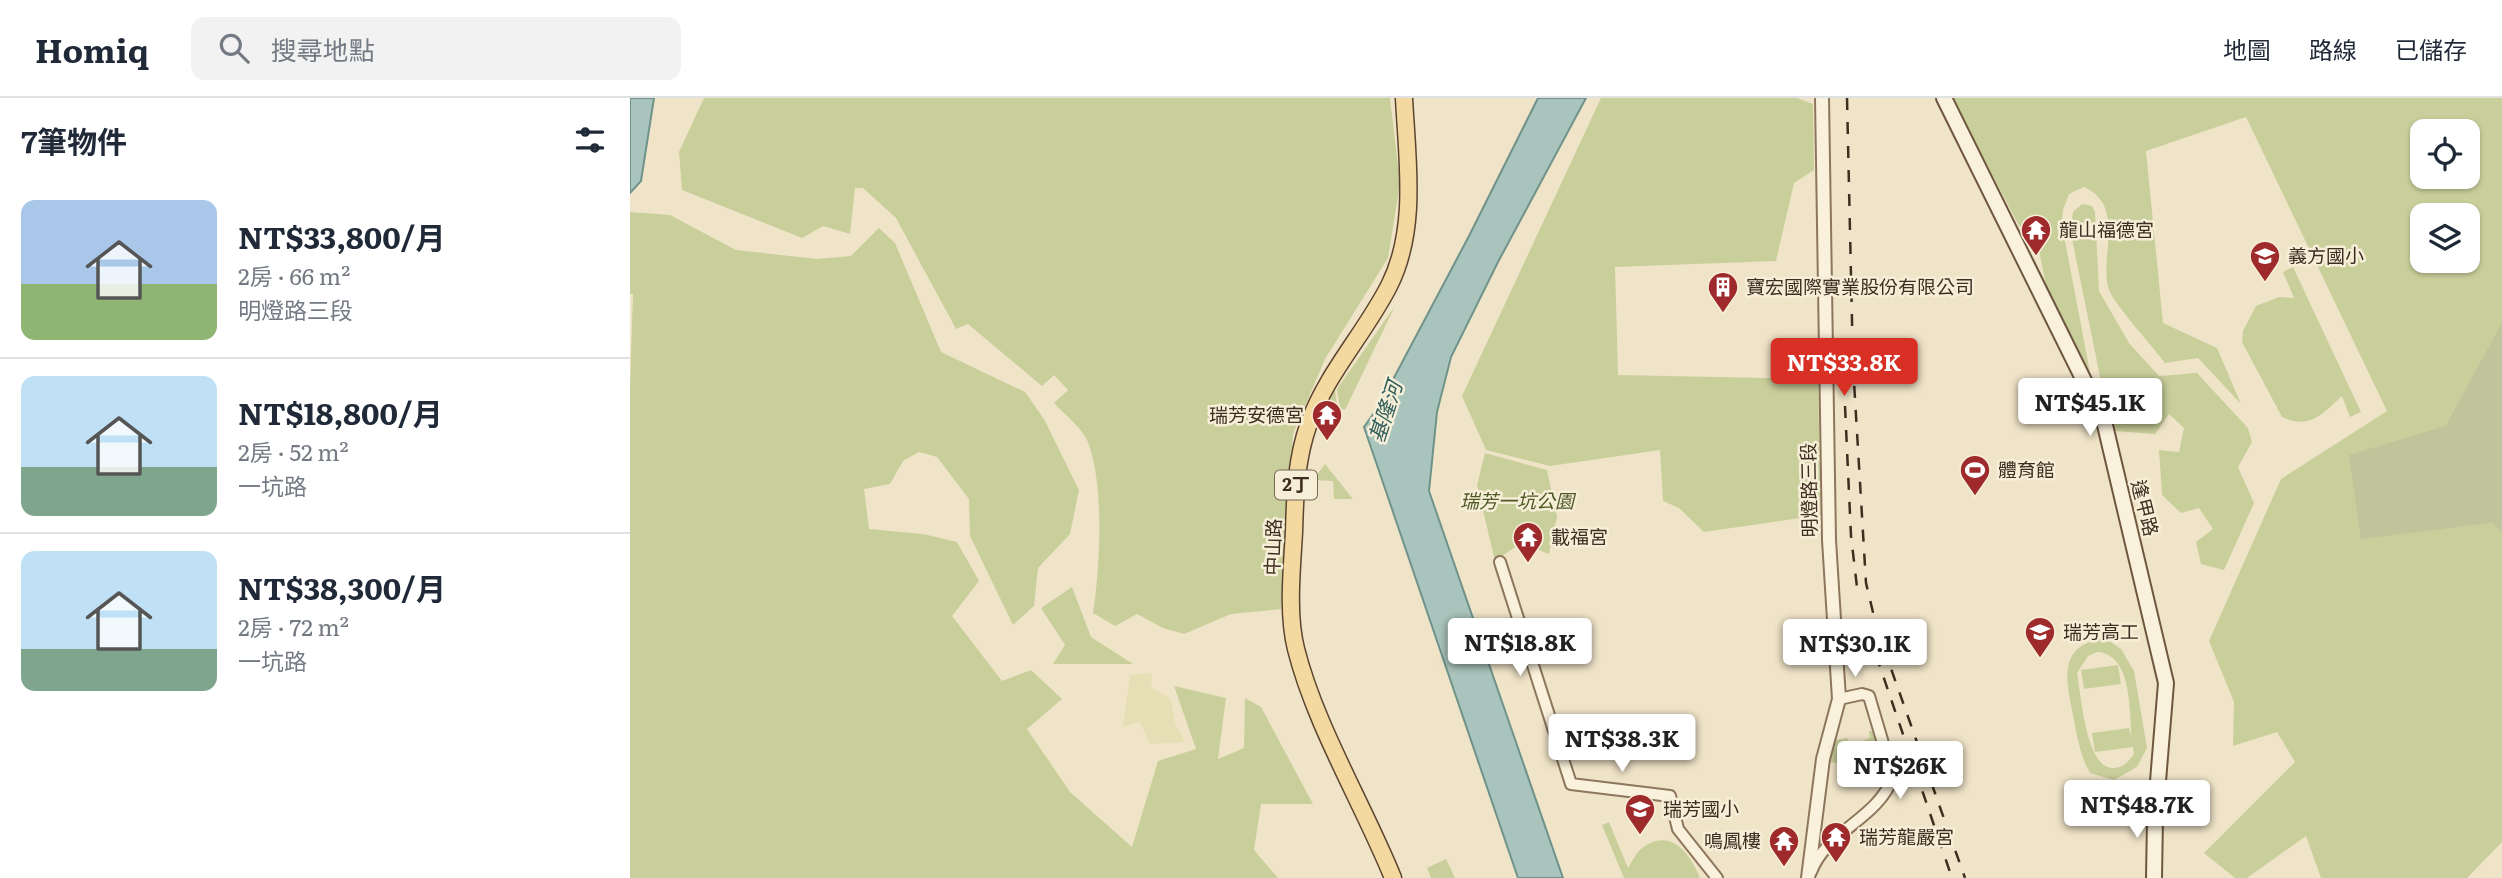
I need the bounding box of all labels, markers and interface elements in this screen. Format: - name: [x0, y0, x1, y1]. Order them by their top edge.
- search box: [191, 17, 681, 80]
- text: Homiq: [35, 24, 149, 73]
- icon: search: [215, 29, 253, 67]
- text: 搜尋地點: [271, 29, 375, 68]
- text: 地圖: [2223, 31, 2271, 66]
- text: 路線: [2309, 31, 2357, 66]
- text: 已儲存: [2395, 31, 2467, 66]
- text: 7筆物件: [21, 118, 127, 162]
- map controls: [2410, 119, 2480, 273]
- button: locate: [2410, 119, 2480, 189]
- icon: filters: [571, 121, 609, 159]
- button: layers: [2410, 203, 2480, 273]
- temple icon: 龍山福德宮: [2019, 213, 2053, 257]
- text: NT$33,800/月: [238, 214, 445, 258]
- place label: 龍山福德宮: [2059, 215, 2154, 243]
- icon: home: [77, 228, 161, 312]
- school or university icon: 義方國小: [2248, 239, 2282, 283]
- place label: 義方國小: [2288, 241, 2364, 269]
- text: 2房 · 66 m²: [238, 258, 350, 292]
- building icon: 寶宏國際實業股份有限公司: [1706, 270, 1740, 314]
- place label: 寶宏國際實業股份有限公司: [1746, 272, 1974, 300]
- text: 明燈路三段: [238, 292, 353, 326]
- pin: NT$33.8K: [1772, 338, 1916, 398]
- text: NT$33.8K: [1787, 344, 1901, 378]
- water label: 基隆河: [1359, 373, 1409, 446]
- pin: NT$45.1K: [2018, 378, 2162, 438]
- text: NT$45.1K: [2034, 384, 2146, 418]
- text: NT$18,800/月: [238, 390, 443, 434]
- temple icon: 瑞芳安德宮: [1310, 398, 1344, 442]
- place label: 瑞芳安德宮: [1209, 400, 1304, 428]
- icon: home: [77, 404, 161, 488]
- text: 2房 · 52 m²: [238, 434, 349, 468]
- street label: 明燈路三段: [1793, 442, 1823, 538]
- sports icon: 體育館: [1958, 453, 1992, 497]
- place label: 體育館: [1998, 455, 2055, 483]
- text: 一坑路: [238, 468, 307, 502]
- road number: 2丁: [1275, 470, 1317, 500]
- street label: 逢甲路: [2125, 477, 2166, 539]
- park label: 瑞芳一坑公園: [1460, 486, 1577, 514]
- street label: 中山路: [1257, 518, 1287, 576]
- temple icon: 載福宮: [1511, 520, 1545, 564]
- place label: 載福宮: [1551, 522, 1608, 550]
- text: NT$38,300/月: [238, 565, 446, 609]
- icon: home: [77, 579, 161, 663]
- text: 2房 · 72 m²: [238, 609, 349, 643]
- school or university icon: 瑞芳高工: [2023, 615, 2057, 659]
- place label: 瑞芳高工: [2063, 617, 2139, 645]
- pin: NT$18.8K: [1448, 618, 1592, 678]
- pin: NT$30.1K: [1783, 620, 1927, 679]
- text: NT$18.8K: [1464, 624, 1576, 658]
- text: NT$30.1K: [1799, 625, 1911, 659]
- text: 一坑路: [238, 643, 307, 677]
- pin: NT$38.3K: [1550, 714, 1694, 774]
- text: NT$38.3K: [1565, 720, 1679, 754]
- pin: NT$26K: [1843, 742, 1957, 801]
- text: NT$26K: [1853, 747, 1947, 781]
- pin: NT$48.7K: [2065, 780, 2209, 840]
- text: NT$48.7K: [2080, 786, 2194, 820]
- school or university icon: 瑞芳國小: [1623, 792, 1657, 836]
- place label: 瑞芳國小: [1663, 794, 1739, 822]
- temple icon: 瑞芳龍嚴宮: [1819, 820, 1853, 864]
- place label: 瑞芳龍嚴宮: [1859, 822, 1954, 850]
- temple icon: 鳴鳳樓: [1767, 824, 1801, 868]
- place label: 鳴鳳樓: [1704, 826, 1761, 854]

